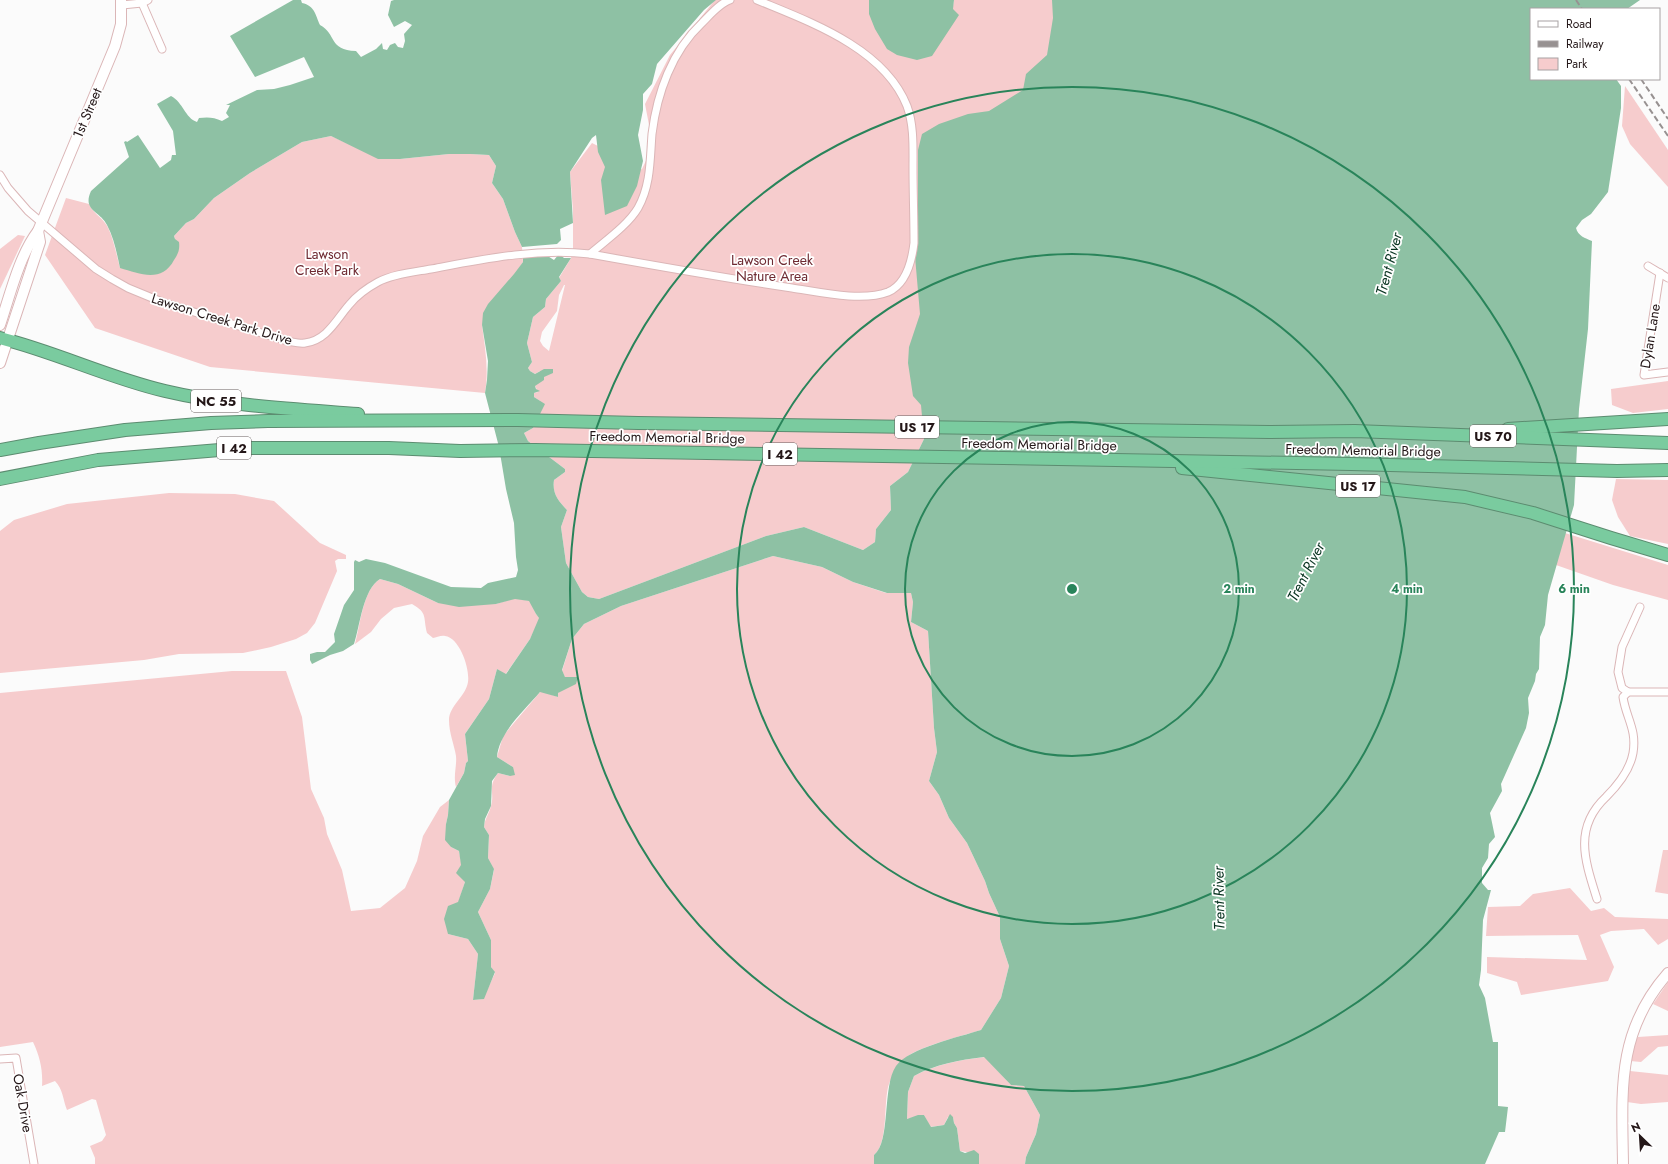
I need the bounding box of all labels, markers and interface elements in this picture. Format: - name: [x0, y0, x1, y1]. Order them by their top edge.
- legend: [1530, 8, 1660, 80]
- text: Road: [1566, 15, 1592, 33]
- text: Railway: [1566, 35, 1604, 53]
- text: Park: [1566, 55, 1588, 73]
- street label: 1st Street: [67, 84, 107, 141]
- water label: Trent River: [1370, 229, 1408, 298]
- park label: Lawson Creek Park: [295, 244, 360, 280]
- park label: Lawson Creek Nature Area: [731, 250, 814, 286]
- street label: Lawson Creek Park Drive: [149, 288, 295, 350]
- street label: Dylan Lane: [1635, 302, 1665, 370]
- road number: NC 55: [191, 390, 241, 412]
- road number: US 17: [895, 416, 939, 438]
- road number: US 70: [1470, 425, 1516, 447]
- street label: Freedom Memorial Bridge: [589, 426, 745, 448]
- street label: Freedom Memorial Bridge: [961, 433, 1117, 455]
- road number: I 42: [217, 437, 251, 459]
- street label: Freedom Memorial Bridge: [1285, 439, 1441, 461]
- road number: I 42: [763, 443, 797, 465]
- road number: US 17: [1336, 475, 1380, 497]
- water label: Trent River: [1282, 538, 1331, 606]
- text: 2 min: [1223, 580, 1255, 598]
- text: 4 min: [1391, 580, 1423, 598]
- text: 6 min: [1558, 580, 1590, 598]
- centre of rings: [1065, 582, 1079, 596]
- water label: Trent River: [1207, 865, 1231, 930]
- street label: Oak Drive: [8, 1072, 38, 1134]
- north arrow: [1620, 1116, 1660, 1156]
- text: N: [1628, 1118, 1643, 1136]

